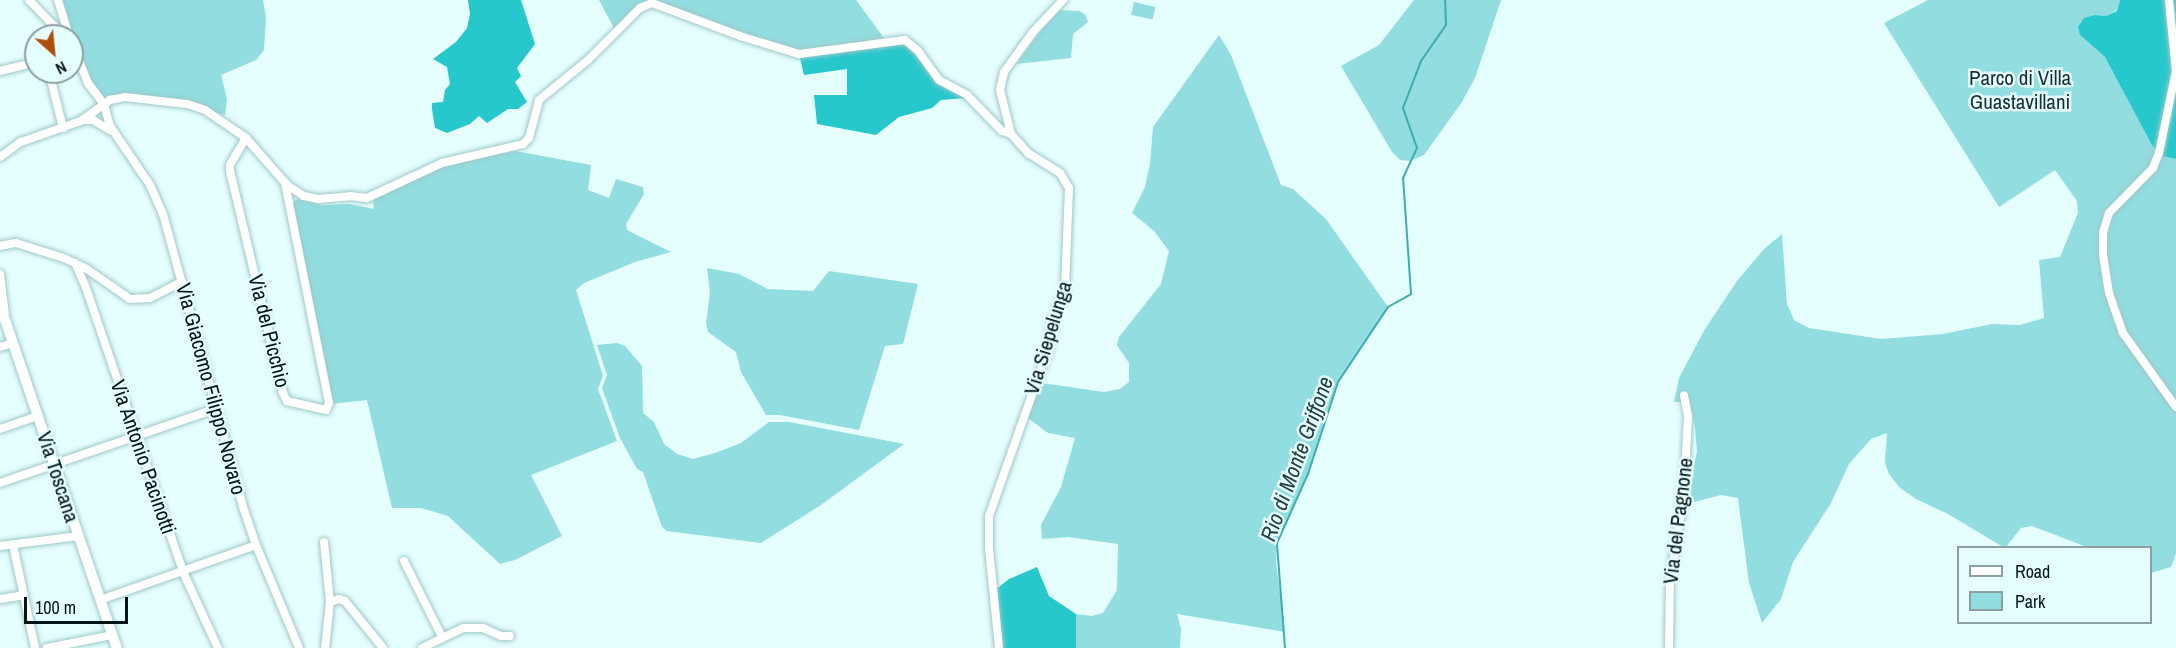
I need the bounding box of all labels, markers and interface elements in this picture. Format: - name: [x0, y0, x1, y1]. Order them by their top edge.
- north arrow: [24, 24, 84, 84]
- text: N: [52, 56, 70, 80]
- park label: Parco di Villa Guastavillani: [1969, 65, 2071, 115]
- street label: Via del Picchio: [243, 272, 295, 390]
- street label: Via Siepelunga: [1019, 278, 1077, 398]
- street label: Via Giacomo Filippo Novaro: [171, 280, 251, 498]
- water label: Rio di Monte Griffone: [1255, 373, 1339, 545]
- street label: Via Antonio Pacinotti: [105, 376, 181, 538]
- street label: Via Toscana: [31, 428, 85, 526]
- street label: Via del Pagnone: [1658, 456, 1698, 586]
- legend: [1957, 546, 2152, 624]
- text: Road: [2015, 559, 2050, 584]
- scale bar: [27, 585, 130, 623]
- text: Park: [2015, 589, 2045, 614]
- text: 100 m: [35, 595, 76, 620]

